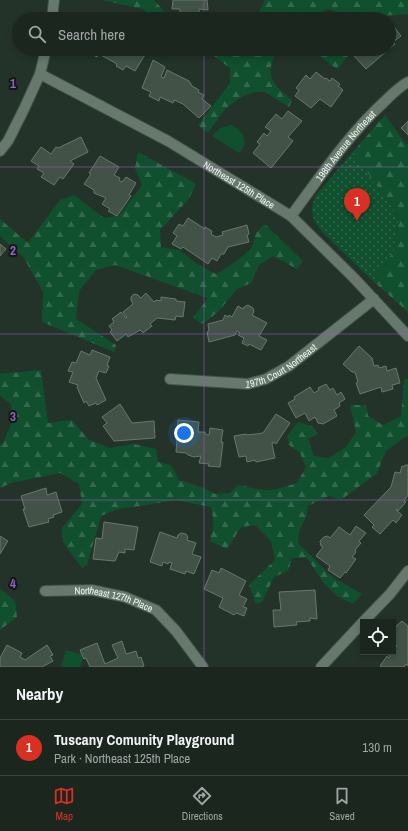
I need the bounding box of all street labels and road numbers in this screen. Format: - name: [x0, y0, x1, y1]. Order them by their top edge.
- street label: 198th Avenue Northeast: [313, 107, 379, 184]
- street label: Northeast 125th Place: [201, 158, 277, 212]
- street label: 197th Court Northeast: [245, 340, 320, 391]
- street label: Northeast 127th Place: [74, 584, 155, 615]

